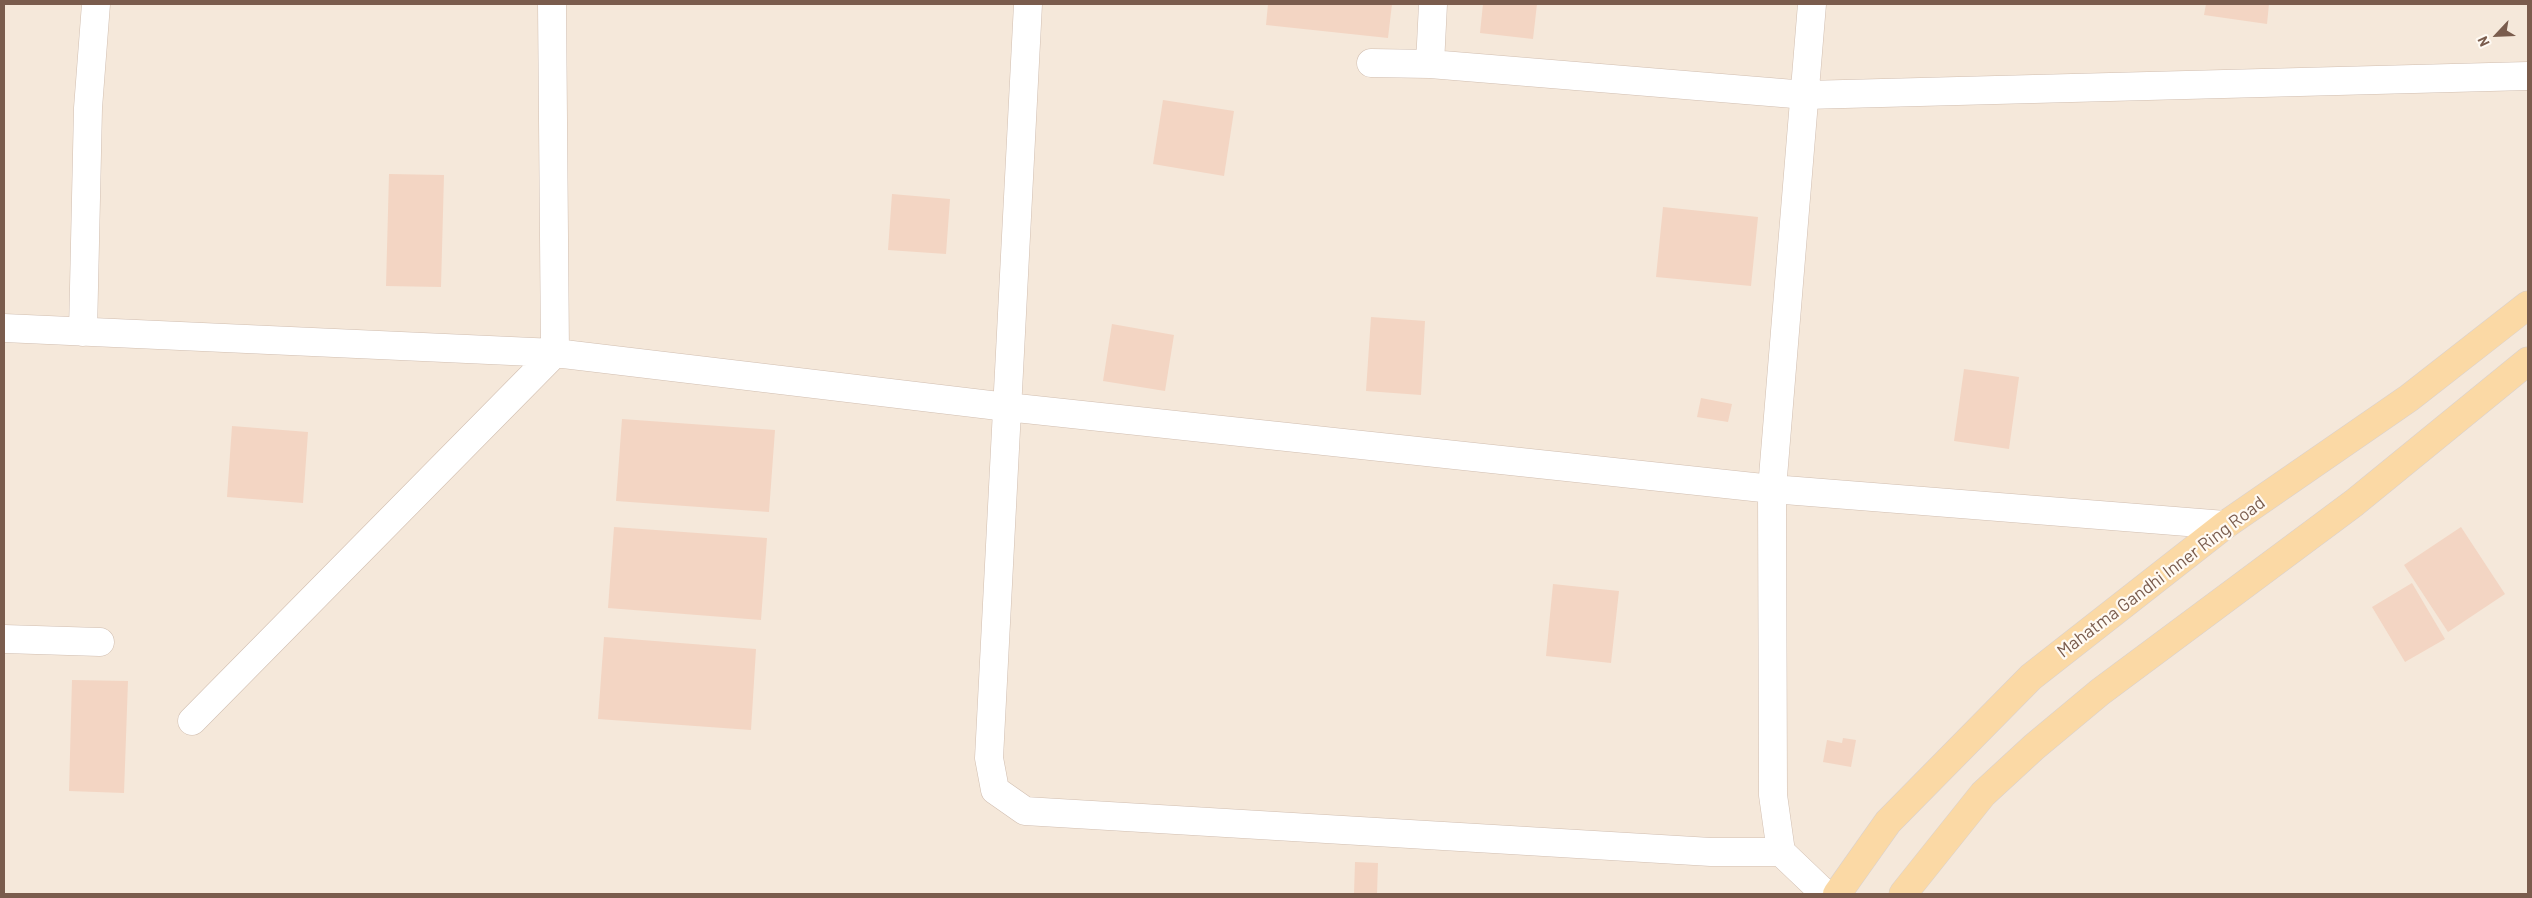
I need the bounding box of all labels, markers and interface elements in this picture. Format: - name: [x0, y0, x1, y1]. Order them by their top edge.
- north arrow: [2472, 10, 2522, 60]
- text: N: [2473, 34, 2493, 49]
- street label: Mahatma Gandhi Inner Ring Road: [2053, 492, 2269, 662]

